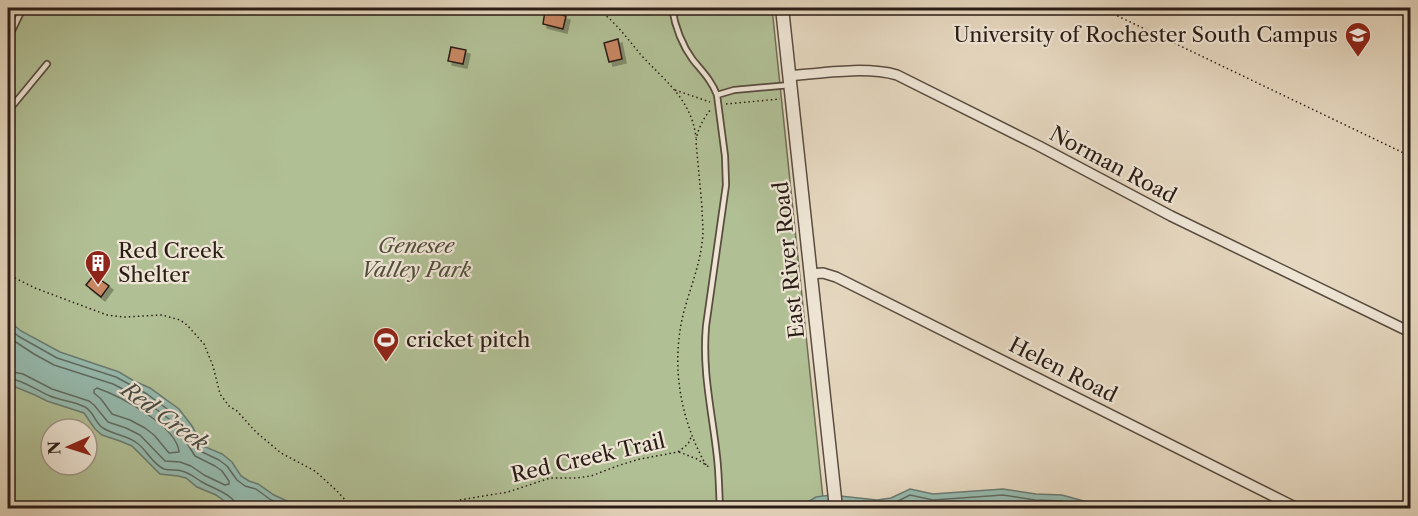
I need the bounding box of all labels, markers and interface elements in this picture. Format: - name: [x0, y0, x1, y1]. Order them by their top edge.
- school or university icon: University of Rochester South Campus: [1343, 20, 1373, 58]
- place label: University of Rochester South Campus: [954, 22, 1338, 47]
- street label: Norman Road: [1046, 121, 1181, 209]
- street label: East River Road: [768, 180, 809, 340]
- park label: Genesee Valley Park: [361, 233, 471, 282]
- place label: Red Creek Shelter: [118, 238, 225, 287]
- building icon: Red Creek Shelter: [83, 248, 113, 286]
- sports icon: cricket pitch: [371, 325, 401, 363]
- place label: cricket pitch: [406, 327, 530, 352]
- street label: Helen Road: [1005, 332, 1122, 408]
- water label: Red Creek: [115, 375, 214, 457]
- north arrow: [39, 417, 99, 477]
- street label: Red Creek Trail: [508, 428, 667, 487]
- text: N: [44, 440, 64, 455]

